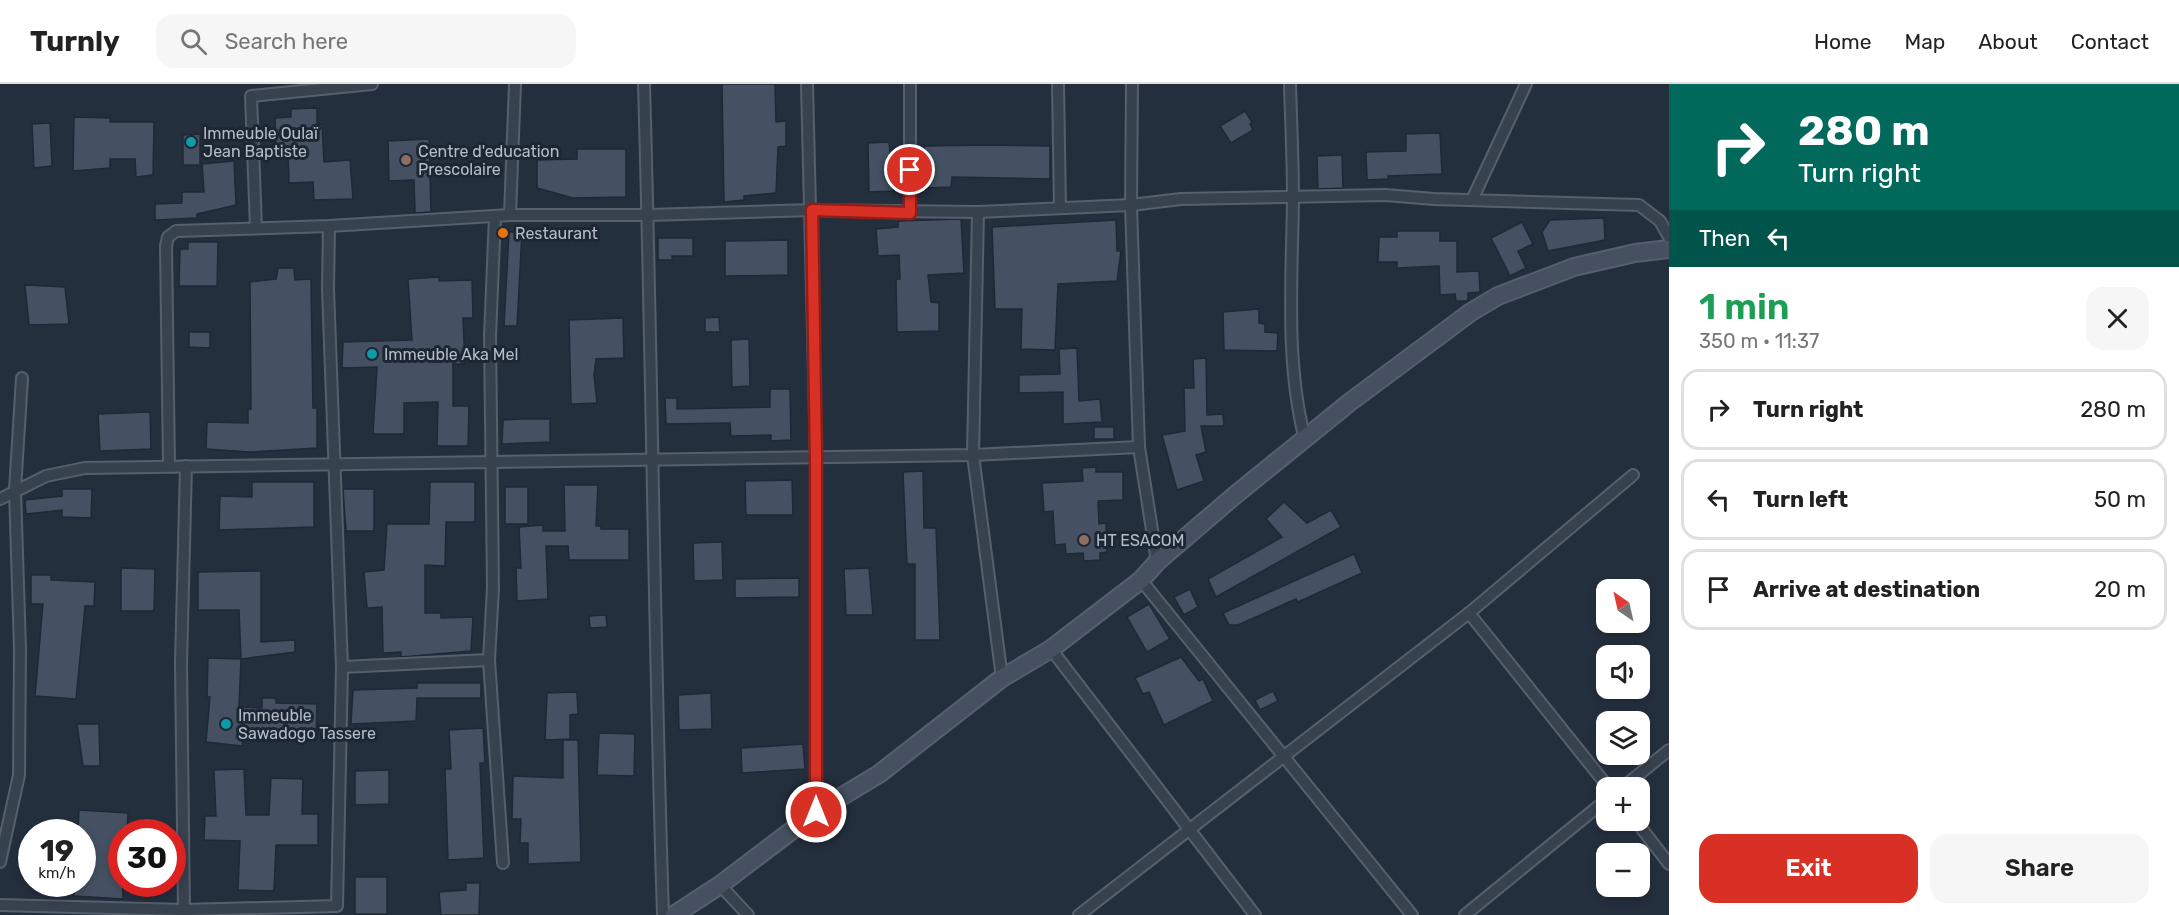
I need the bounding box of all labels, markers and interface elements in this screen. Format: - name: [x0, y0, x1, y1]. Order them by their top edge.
- search box: [156, 14, 576, 68]
- text: Turnly: [30, 25, 120, 58]
- icon: search: [177, 25, 210, 58]
- text: Search here: [225, 28, 348, 55]
- text: Home: [1814, 29, 1871, 54]
- text: Map: [1904, 29, 1945, 54]
- text: About: [1978, 29, 2038, 54]
- text: Contact: [2071, 29, 2149, 54]
- text: 280 m: [1798, 106, 1930, 156]
- icon: right: [1699, 108, 1777, 186]
- place label: Immeuble Oulaï Jean Baptiste: [203, 124, 319, 161]
- marker: Immeuble Oulaï Jean Baptiste: [184, 135, 198, 149]
- place label: Centre d'education Prescolaire: [418, 142, 560, 179]
- pin: [884, 144, 935, 195]
- marker: Centre d'education Prescolaire: [399, 153, 413, 167]
- icon: arrive: [893, 153, 926, 186]
- text: Turn right: [1798, 157, 1921, 189]
- icon: left: [1762, 222, 1795, 255]
- place label: Restaurant: [515, 224, 598, 243]
- text: Then: [1699, 225, 1750, 252]
- marker: Restaurant: [496, 226, 510, 240]
- text: 1 min: [1699, 285, 1790, 328]
- button: close: [2086, 287, 2149, 350]
- text: 350 m · 11:37: [1699, 329, 1819, 353]
- place label: Immeuble Aka Mel: [384, 345, 518, 364]
- marker: Immeuble Aka Mel: [365, 347, 379, 361]
- icon: right: [1702, 393, 1735, 426]
- text: Turn right: [1753, 396, 1863, 423]
- text: 280 m: [2080, 396, 2146, 423]
- icon: left: [1702, 483, 1735, 516]
- text: Turn left: [1753, 486, 1848, 513]
- text: 50 m: [2094, 486, 2146, 513]
- place label: HT ESACOM: [1096, 531, 1184, 550]
- marker: HT ESACOM: [1077, 533, 1091, 547]
- icon: arrive: [1702, 573, 1735, 606]
- text: Arrive at destination: [1753, 576, 1980, 603]
- text: 20 m: [2094, 576, 2146, 603]
- north arrow: [1596, 579, 1650, 633]
- map controls: [1596, 579, 1650, 897]
- button: sound: [1596, 645, 1650, 699]
- place label: Immeuble Sawadogo Tassere: [238, 706, 376, 743]
- button: layers: [1596, 711, 1650, 765]
- marker: Immeuble Sawadogo Tassere: [219, 717, 233, 731]
- button: +: [1596, 777, 1650, 831]
- position arrow: [784, 780, 848, 844]
- speed limit sign: 30: [108, 819, 186, 897]
- text: 19: [40, 833, 74, 869]
- button: Exit: [1699, 834, 1918, 903]
- button: Share: [1930, 834, 2149, 903]
- button: −: [1596, 843, 1650, 897]
- text: km/h: [38, 864, 76, 882]

